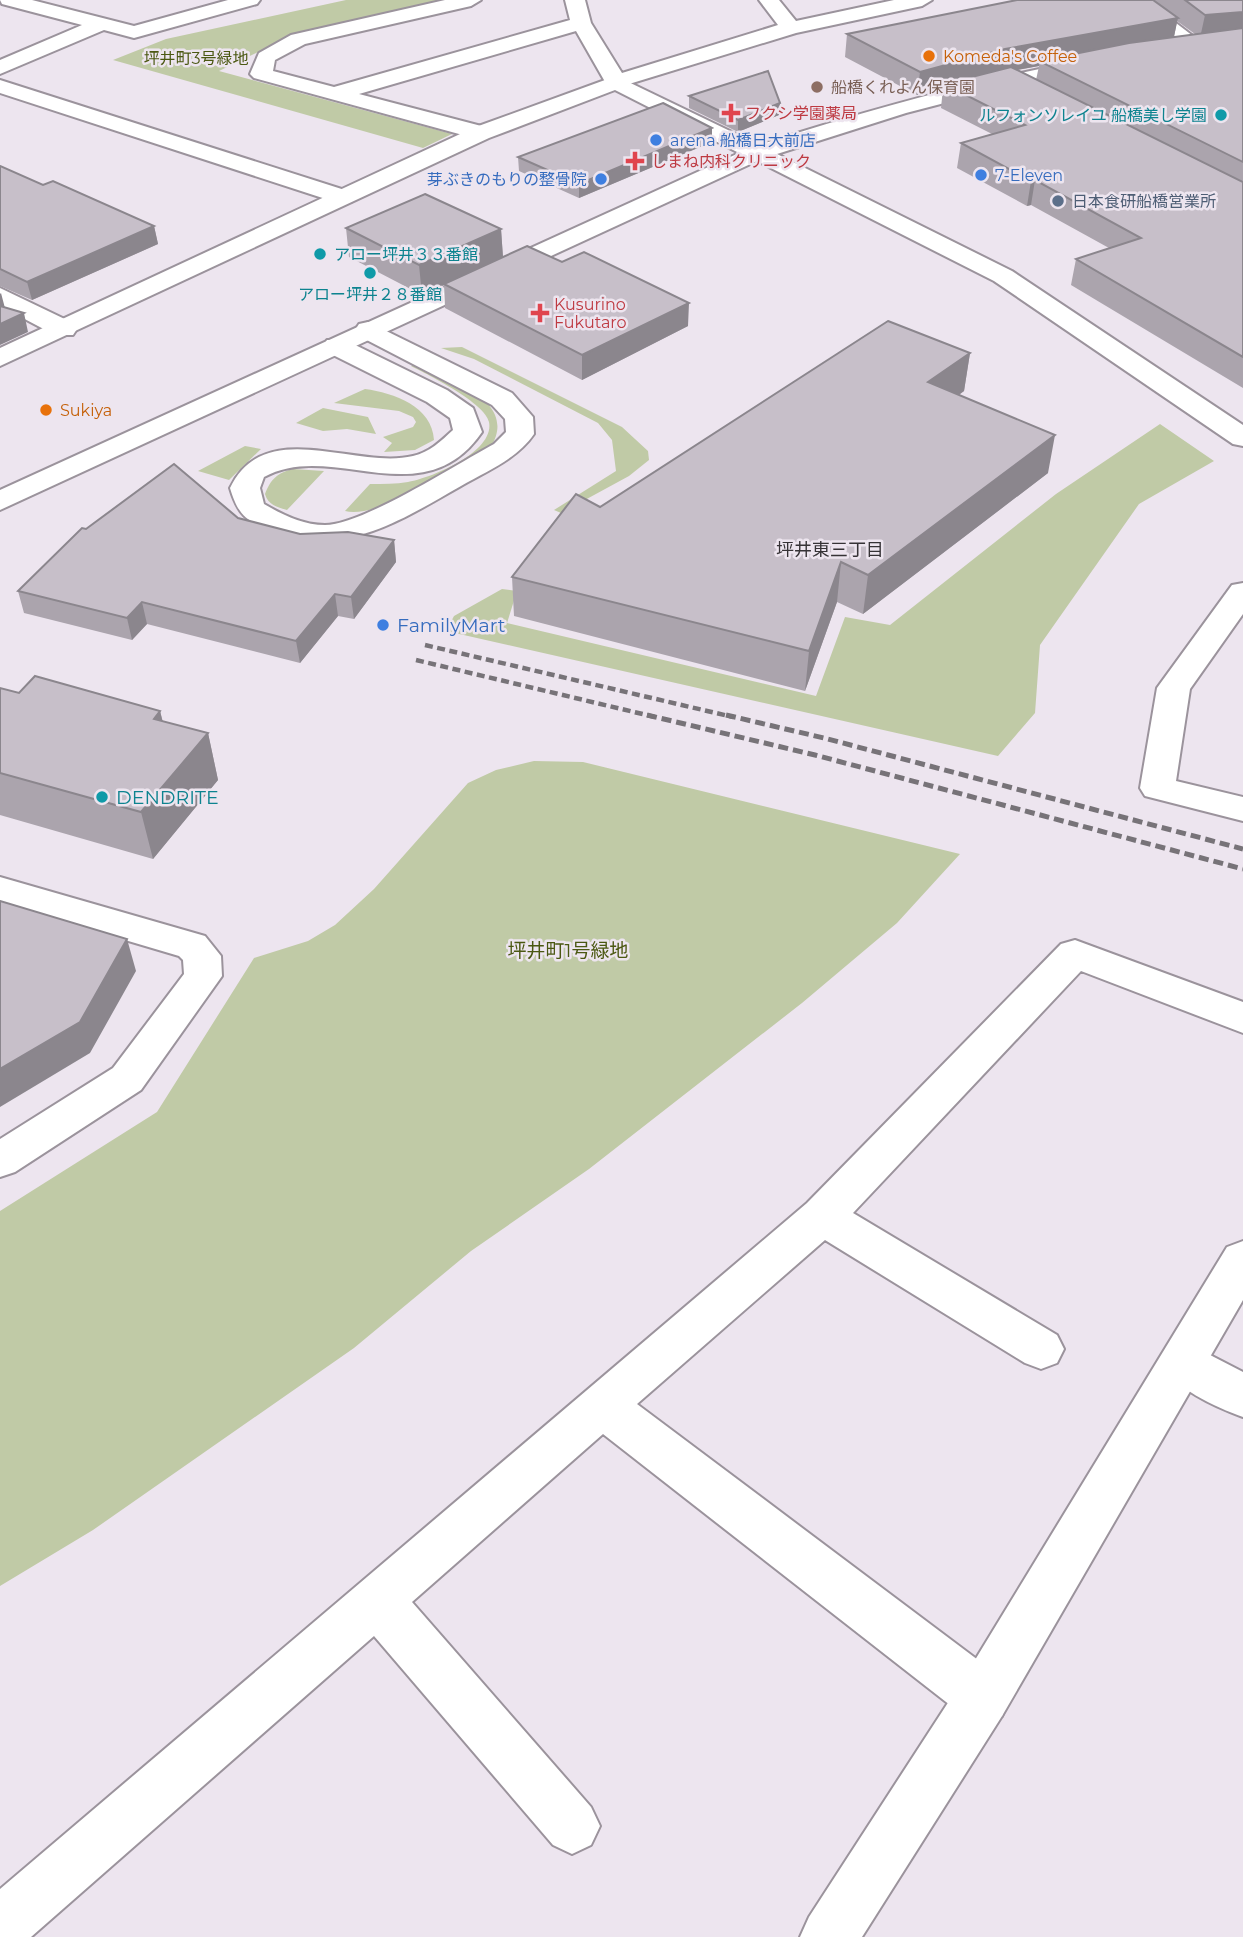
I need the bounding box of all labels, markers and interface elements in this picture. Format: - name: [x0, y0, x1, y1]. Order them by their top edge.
- place label: Komeda's Coffee: [943, 47, 1077, 66]
- marker: Komeda's Coffee: [921, 48, 937, 64]
- park label: 坪井町3号緑地: [143, 49, 249, 68]
- place label: 船橋くれよん保育園: [831, 78, 975, 97]
- marker: 船橋くれよん保育園: [809, 79, 825, 95]
- place label: フクシ学園薬局: [745, 104, 857, 123]
- marker: フクシ学園薬局: [723, 105, 739, 121]
- place label: ルフォンソレイユ 船橋美し学園: [979, 106, 1207, 125]
- marker: ルフォンソレイユ 船橋美し学園: [1213, 107, 1229, 123]
- place label: arena 船橋日大前店: [670, 131, 816, 150]
- marker: arena 船橋日大前店: [648, 132, 664, 148]
- marker: しまね内科クリニック: [625, 151, 645, 171]
- place label: しまね内科クリニック: [651, 152, 811, 171]
- place label: 7-Eleven: [995, 166, 1063, 185]
- marker: 7-Eleven: [973, 167, 989, 183]
- place label: 芽ぶきのもりの整骨院: [427, 170, 587, 189]
- marker: 芽ぶきのもりの整骨院: [593, 171, 609, 187]
- place label: 日本食研船橋営業所: [1072, 192, 1216, 211]
- marker: 日本食研船橋営業所: [1050, 193, 1066, 209]
- place label: アロー坪井３３番館: [334, 245, 478, 264]
- marker: アロー坪井３３番館: [312, 246, 328, 262]
- marker: アロー坪井２８番館: [362, 265, 378, 281]
- place label: アロー坪井２８番館: [298, 285, 442, 304]
- place label: Kusurino Fukutaro: [554, 295, 627, 332]
- marker: Kusurino Fukutaro: [532, 305, 548, 321]
- place label: Sukiya: [60, 401, 112, 420]
- marker: Sukiya: [38, 402, 54, 418]
- district label: 坪井東三丁目: [776, 539, 884, 561]
- place label: FamilyMart: [397, 614, 506, 637]
- marker: FamilyMart: [375, 617, 391, 633]
- place label: DENDRITE: [116, 786, 219, 809]
- marker: DENDRITE: [94, 789, 110, 805]
- park label: 坪井町1号緑地: [508, 939, 628, 962]

